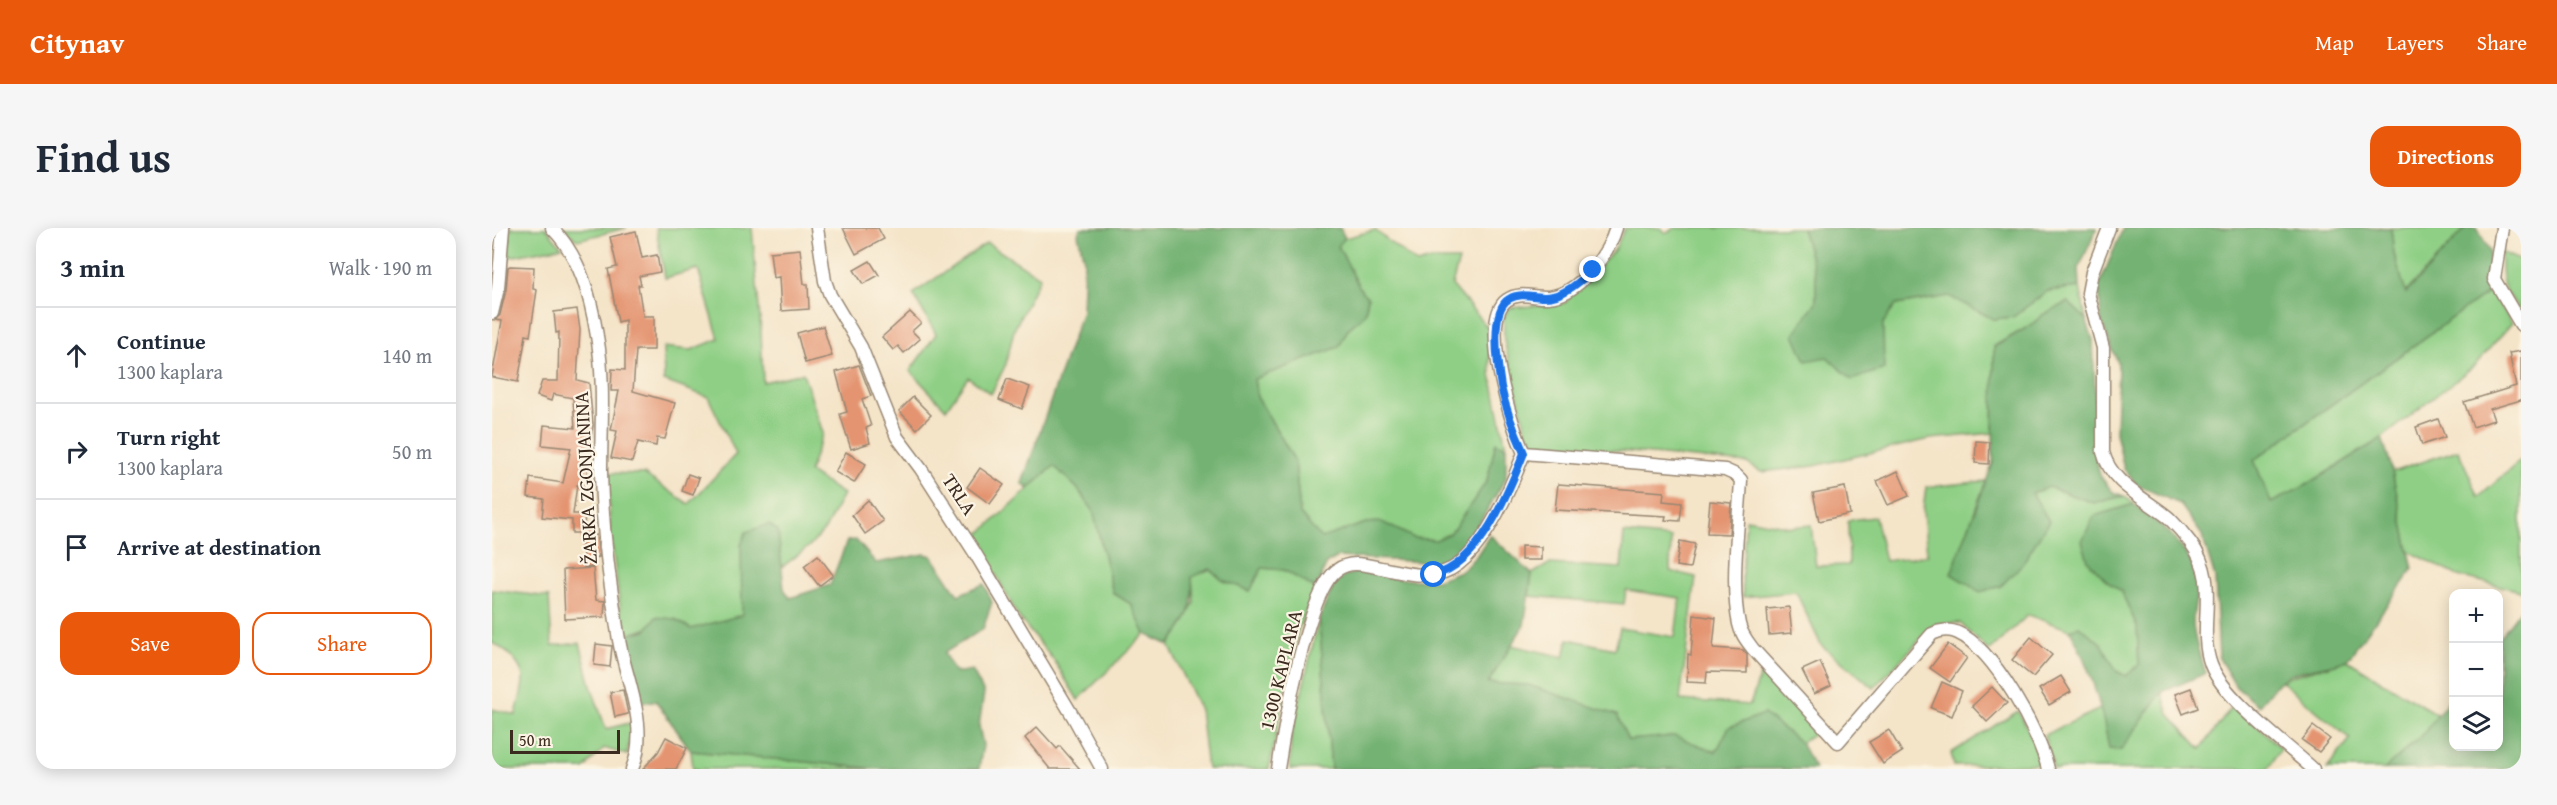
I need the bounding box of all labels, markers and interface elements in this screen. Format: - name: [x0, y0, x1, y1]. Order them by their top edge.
- text: Citynav: [30, 22, 124, 63]
- text: Map: [2315, 27, 2354, 58]
- text: Layers: [2387, 27, 2444, 58]
- text: Share: [2477, 27, 2527, 58]
- text: Find us: [36, 126, 171, 187]
- button: Directions: [2370, 126, 2521, 187]
- text: 3 min: [60, 248, 125, 287]
- text: Walk · 190 m: [329, 253, 432, 282]
- route end: [1579, 256, 1605, 282]
- text: Continue: [117, 325, 206, 357]
- icon: ahead: [60, 339, 93, 372]
- text: 140 m: [382, 341, 432, 370]
- text: 1300 kaplara: [117, 357, 223, 386]
- street label: ŽARKA ZGONJANINA: [566, 391, 604, 565]
- text: Turn right: [117, 421, 220, 453]
- icon: right: [60, 435, 93, 468]
- text: 50 m: [392, 437, 432, 466]
- text: 1300 kaplara: [117, 453, 223, 482]
- street label: TRLA: [936, 467, 984, 521]
- icon: arrive: [60, 531, 93, 564]
- text: Arrive at destination: [117, 531, 321, 563]
- route start: [1420, 561, 1446, 587]
- map controls: [2449, 589, 2503, 751]
- button: +: [2449, 589, 2503, 643]
- street label: 1300 KAPLARA: [1251, 607, 1309, 733]
- button: Save: [60, 612, 240, 675]
- button: Share: [252, 612, 432, 675]
- button: −: [2449, 643, 2503, 697]
- button: layers: [2449, 697, 2503, 751]
- scale bar: [510, 727, 620, 754]
- text: 50 m: [519, 728, 551, 752]

